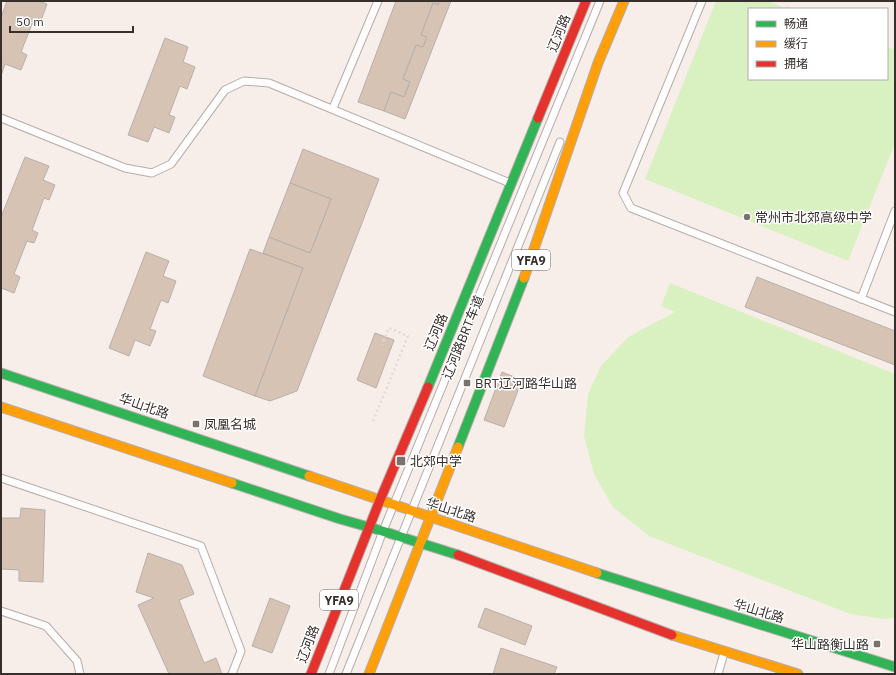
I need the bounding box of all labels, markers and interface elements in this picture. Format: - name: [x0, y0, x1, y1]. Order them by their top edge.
- scale bar: [10, 8, 133, 34]
- legend: [748, 8, 888, 80]
- street label: 辽河路: [544, 12, 574, 54]
- text: 50 m: [16, 14, 44, 29]
- text: 畅通: [784, 16, 808, 31]
- text: 缓行: [784, 36, 808, 51]
- text: 拥堵: [784, 56, 808, 71]
- place label: 常州市北郊高级中学: [755, 209, 872, 226]
- marker: 常州市北郊高级中学: [742, 212, 752, 222]
- road number: YFA9: [512, 250, 550, 270]
- street label: 辽河路BRT车道: [438, 293, 488, 381]
- street label: 辽河路: [421, 311, 451, 353]
- place label: BRT辽河路华山路: [475, 375, 577, 392]
- marker: BRT辽河路华山路: [462, 378, 472, 388]
- street label: 华山北路: [117, 389, 171, 423]
- place label: 凤凰名城: [204, 416, 256, 433]
- marker: 凤凰名城: [191, 419, 201, 429]
- place label: 北郊中学: [410, 453, 462, 470]
- marker: 北郊中学: [395, 455, 407, 467]
- street label: 华山北路: [424, 494, 478, 526]
- road number: YFA9: [320, 590, 358, 610]
- street label: 华山北路: [732, 595, 786, 627]
- street label: 辽河路: [293, 623, 323, 665]
- place label: 华山路衡山路: [791, 636, 869, 653]
- marker: 华山路衡山路: [872, 639, 882, 649]

